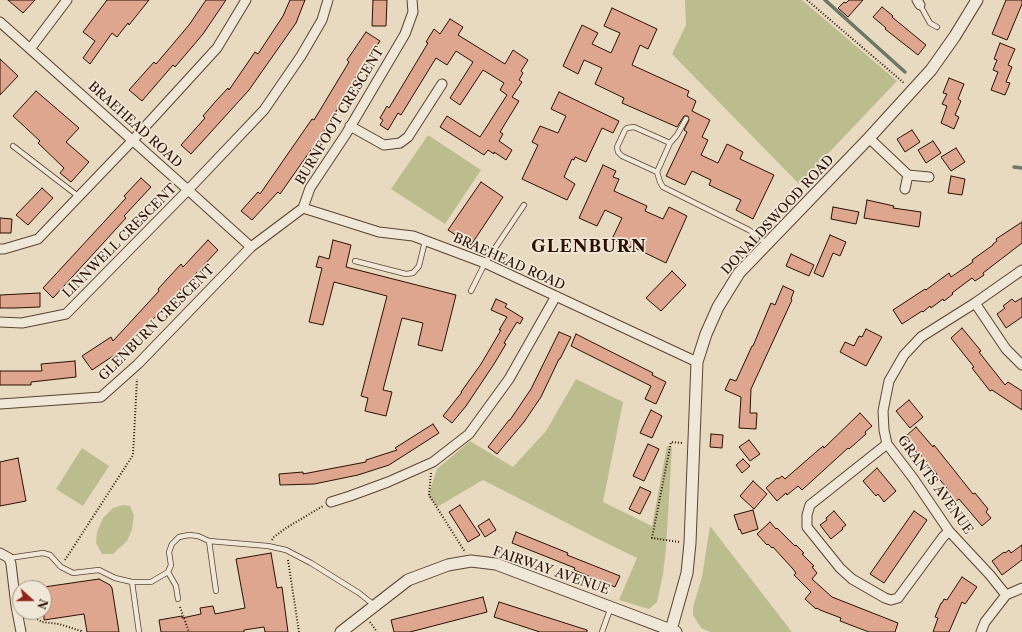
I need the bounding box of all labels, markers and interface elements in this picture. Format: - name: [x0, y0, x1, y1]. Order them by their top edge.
- street label: BURNFOOT CRESCENT: [293, 44, 387, 188]
- street label: BRAEHEAD ROAD: [85, 79, 185, 171]
- street label: DONALDSWOOD ROAD: [719, 152, 837, 278]
- street label: LINNWELL CRESCENT: [60, 181, 180, 301]
- street label: BRAEHEAD ROAD: [451, 230, 567, 294]
- district label: GLENBURN: [531, 237, 647, 257]
- street label: GLENBURN CRESCENT: [96, 262, 218, 384]
- street label: GRANTS AVENUE: [894, 433, 976, 537]
- street label: FAIRWAY AVENUE: [491, 544, 611, 598]
- north arrow: [12, 580, 52, 620]
- text: N: [34, 597, 51, 611]

